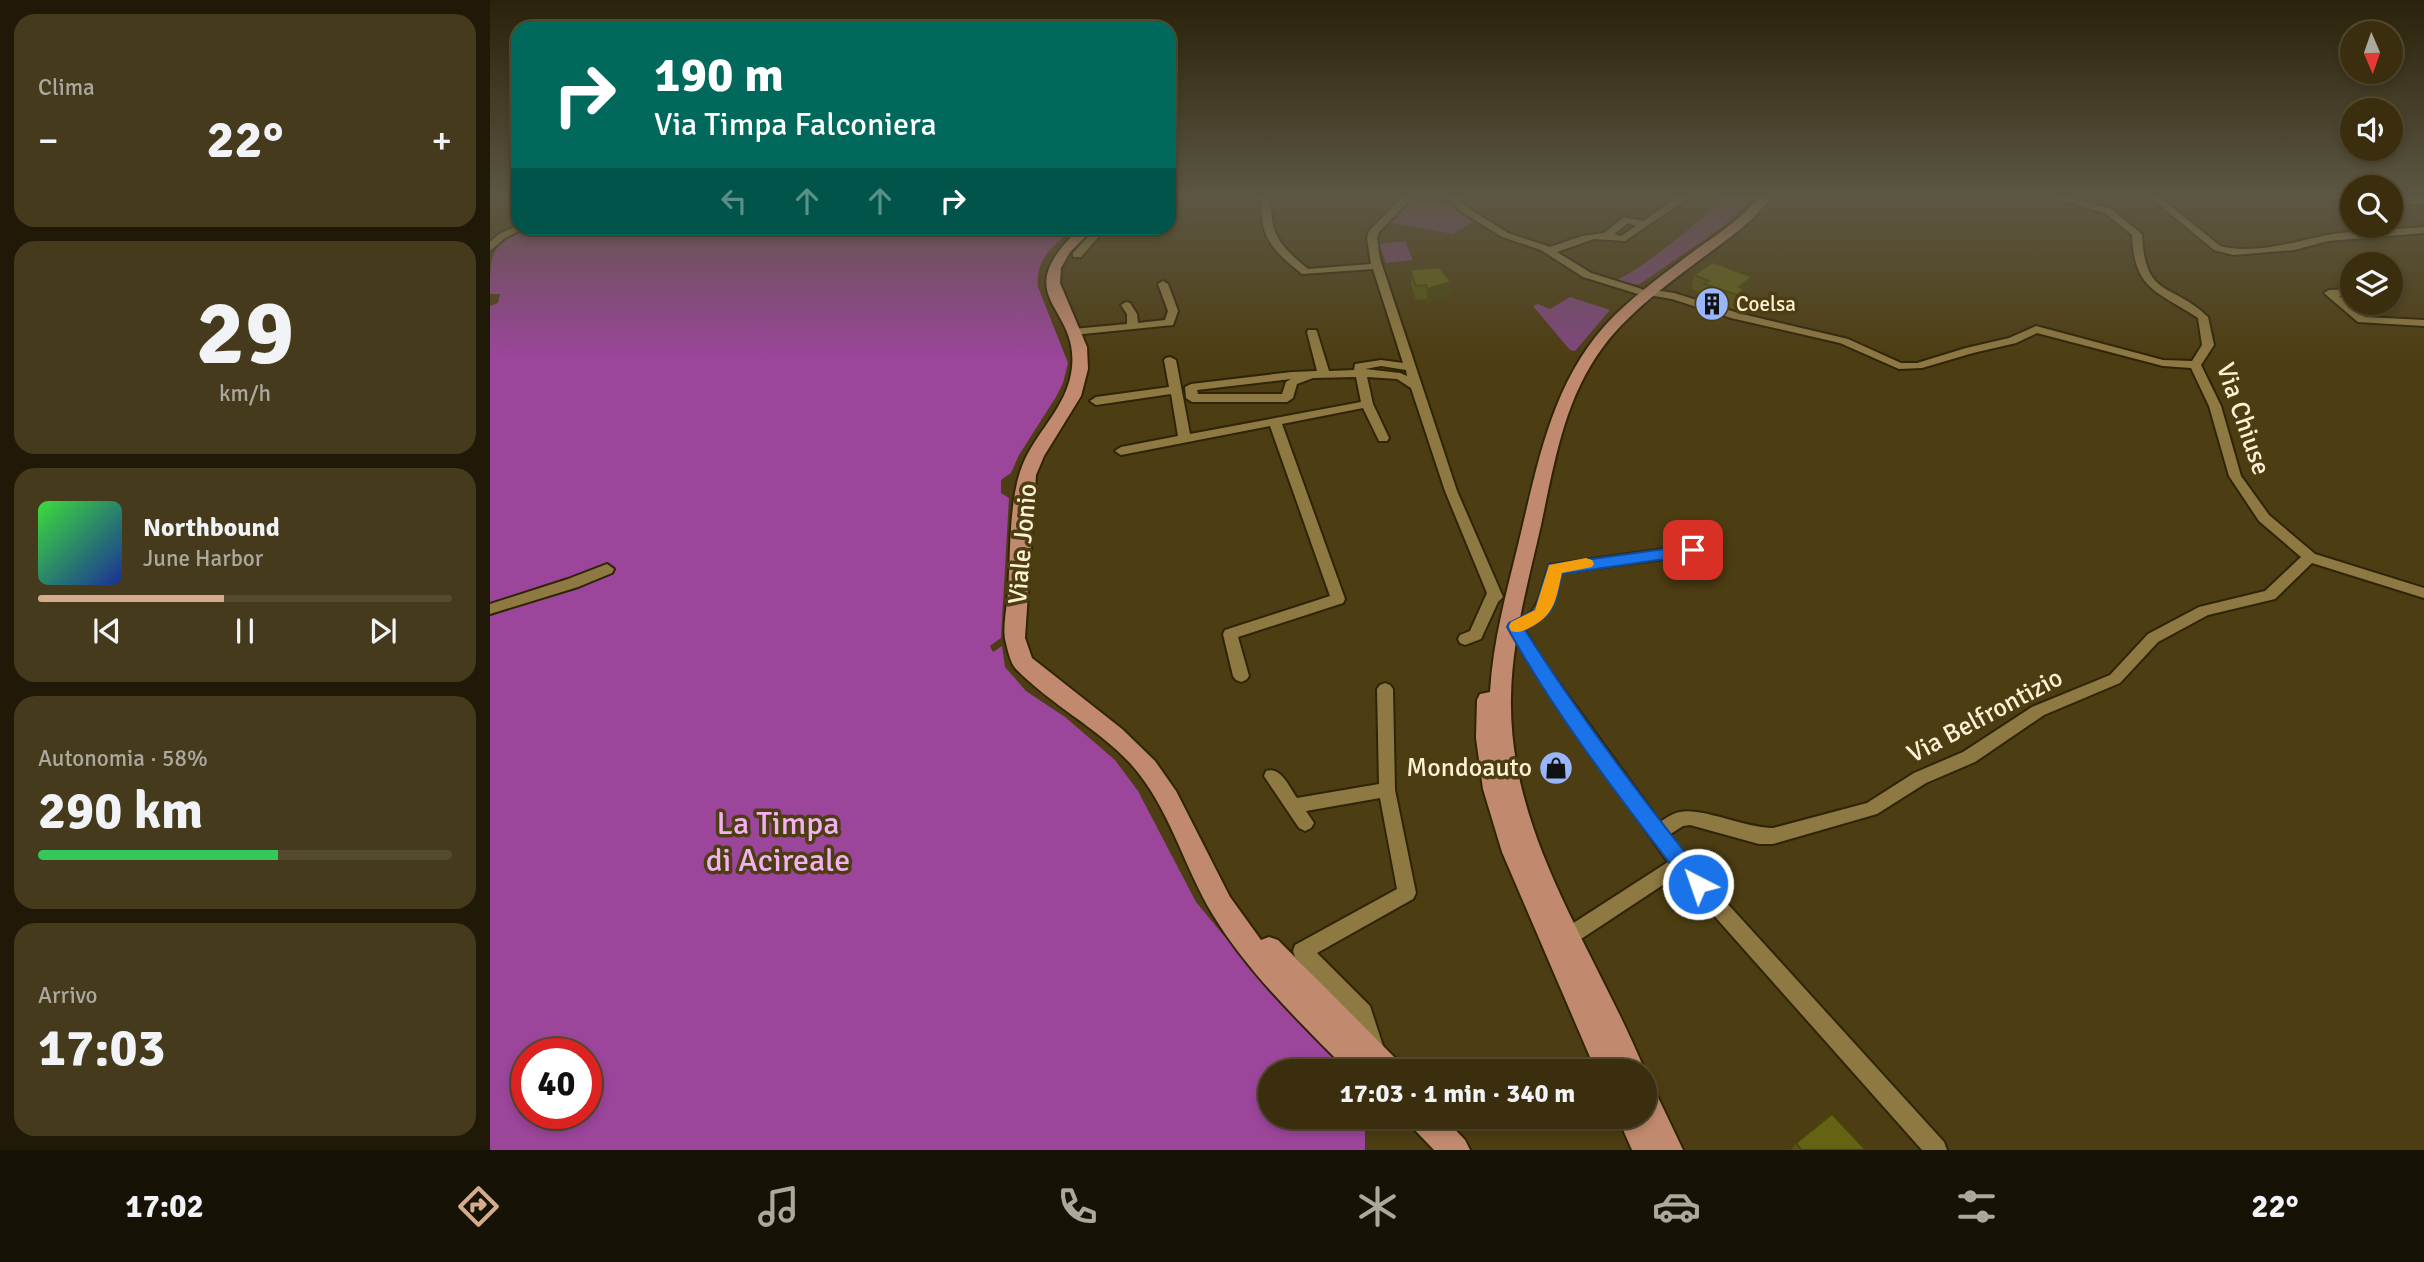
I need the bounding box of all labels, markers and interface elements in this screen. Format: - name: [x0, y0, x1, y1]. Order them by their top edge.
- north arrow: [2340, 21, 2403, 84]
- map controls: [2340, 21, 2403, 315]
- text: 190 m: [654, 45, 784, 105]
- icon: right: [539, 49, 630, 140]
- text: Clima: [38, 73, 95, 102]
- button: sound: [2340, 98, 2403, 161]
- text: Via Timpa Falconiera: [654, 105, 937, 144]
- text: 22°: [207, 108, 283, 172]
- text: −: [38, 117, 59, 164]
- text: +: [431, 117, 452, 164]
- button: search: [2340, 175, 2403, 238]
- icon: left: [715, 182, 753, 220]
- icon: ahead: [788, 182, 826, 220]
- icon: ahead: [861, 182, 899, 220]
- icon: right: [934, 182, 972, 220]
- button: layers: [2340, 252, 2403, 315]
- text: 29: [196, 277, 294, 390]
- building icon: Coelsa: [1693, 285, 1731, 323]
- place label: Coelsa: [1736, 291, 1796, 317]
- street label: Via Chiuse: [2209, 359, 2277, 479]
- text: km/h: [219, 379, 271, 408]
- street label: Viale Jonio: [1002, 482, 1044, 606]
- text: Northbound: [143, 512, 280, 544]
- pin: [1663, 520, 1723, 580]
- icon: arrive: [1674, 531, 1712, 569]
- text: June Harbor: [143, 544, 263, 573]
- icon: previous: [88, 612, 126, 650]
- icon: pause: [226, 612, 264, 650]
- icon: next: [364, 612, 402, 650]
- street label: Via Belfrontizio: [1902, 662, 2068, 770]
- text: Autonomia · 58%: [38, 744, 208, 773]
- shop icon: Mondoauto: [1537, 749, 1575, 787]
- place label: Mondoauto: [1406, 752, 1532, 784]
- text: 290 km: [38, 779, 203, 843]
- park label: La Timpa di Acireale: [706, 804, 850, 880]
- position arrow: [1661, 847, 1735, 921]
- text: Arrivo: [38, 981, 98, 1010]
- text: 17:03: [38, 1016, 166, 1080]
- speed limit sign: 40: [511, 1038, 602, 1129]
- text: 17:03 · 1 min · 340 m: [1340, 1078, 1575, 1110]
- icon: directions: [454, 1182, 503, 1231]
- icon: music: [754, 1182, 803, 1231]
- icon: phone: [1053, 1182, 1102, 1231]
- icon: climate: [1353, 1182, 1402, 1231]
- icon: car: [1652, 1182, 1701, 1231]
- icon: filters: [1952, 1182, 2001, 1231]
- text: 17:02: [125, 1187, 204, 1226]
- text: 22°: [2251, 1187, 2299, 1226]

